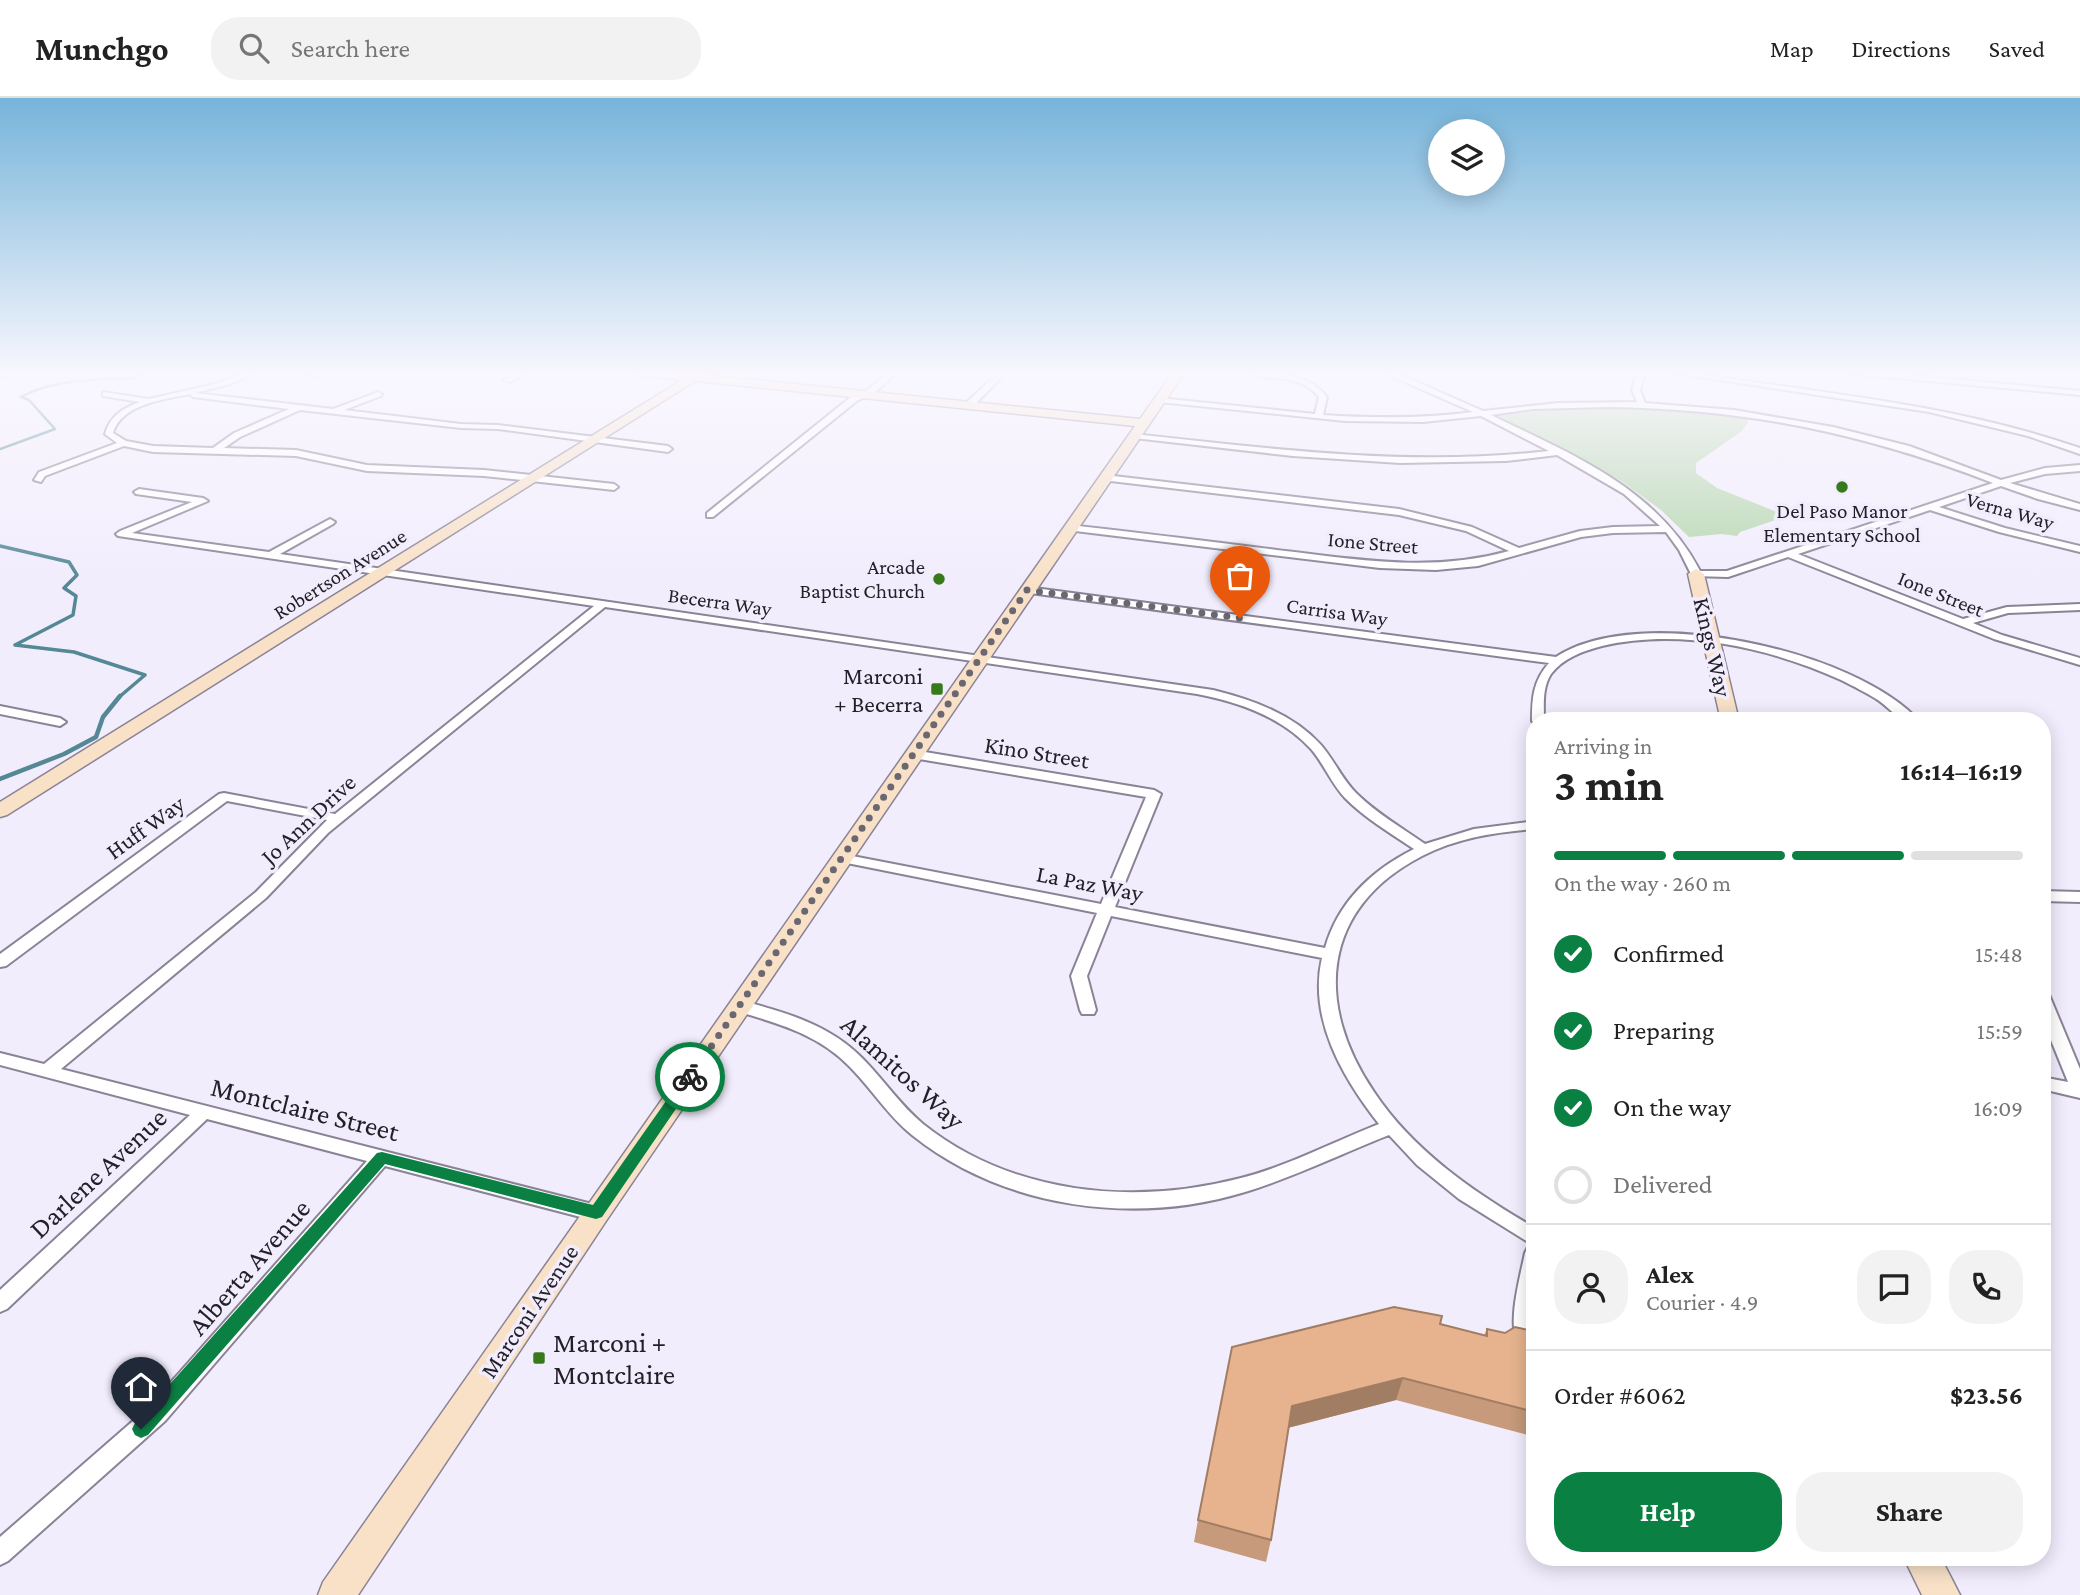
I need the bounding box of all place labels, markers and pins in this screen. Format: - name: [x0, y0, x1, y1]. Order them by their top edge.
- marker: Del Paso Manor Elementary School: [1834, 479, 1850, 495]
- place label: Del Paso Manor Elementary School: [1763, 499, 1921, 547]
- pin: [1210, 546, 1270, 618]
- place label: Arcade Baptist Church: [799, 555, 925, 603]
- marker: Arcade Baptist Church: [931, 571, 947, 587]
- place label: Marconi + Becerra: [834, 662, 923, 717]
- marker: Marconi + Becerra: [929, 681, 945, 697]
- place label: Marconi + Montclaire: [553, 1327, 675, 1390]
- marker: Marconi + Montclaire: [531, 1350, 547, 1366]
- pin: [111, 1357, 171, 1429]

